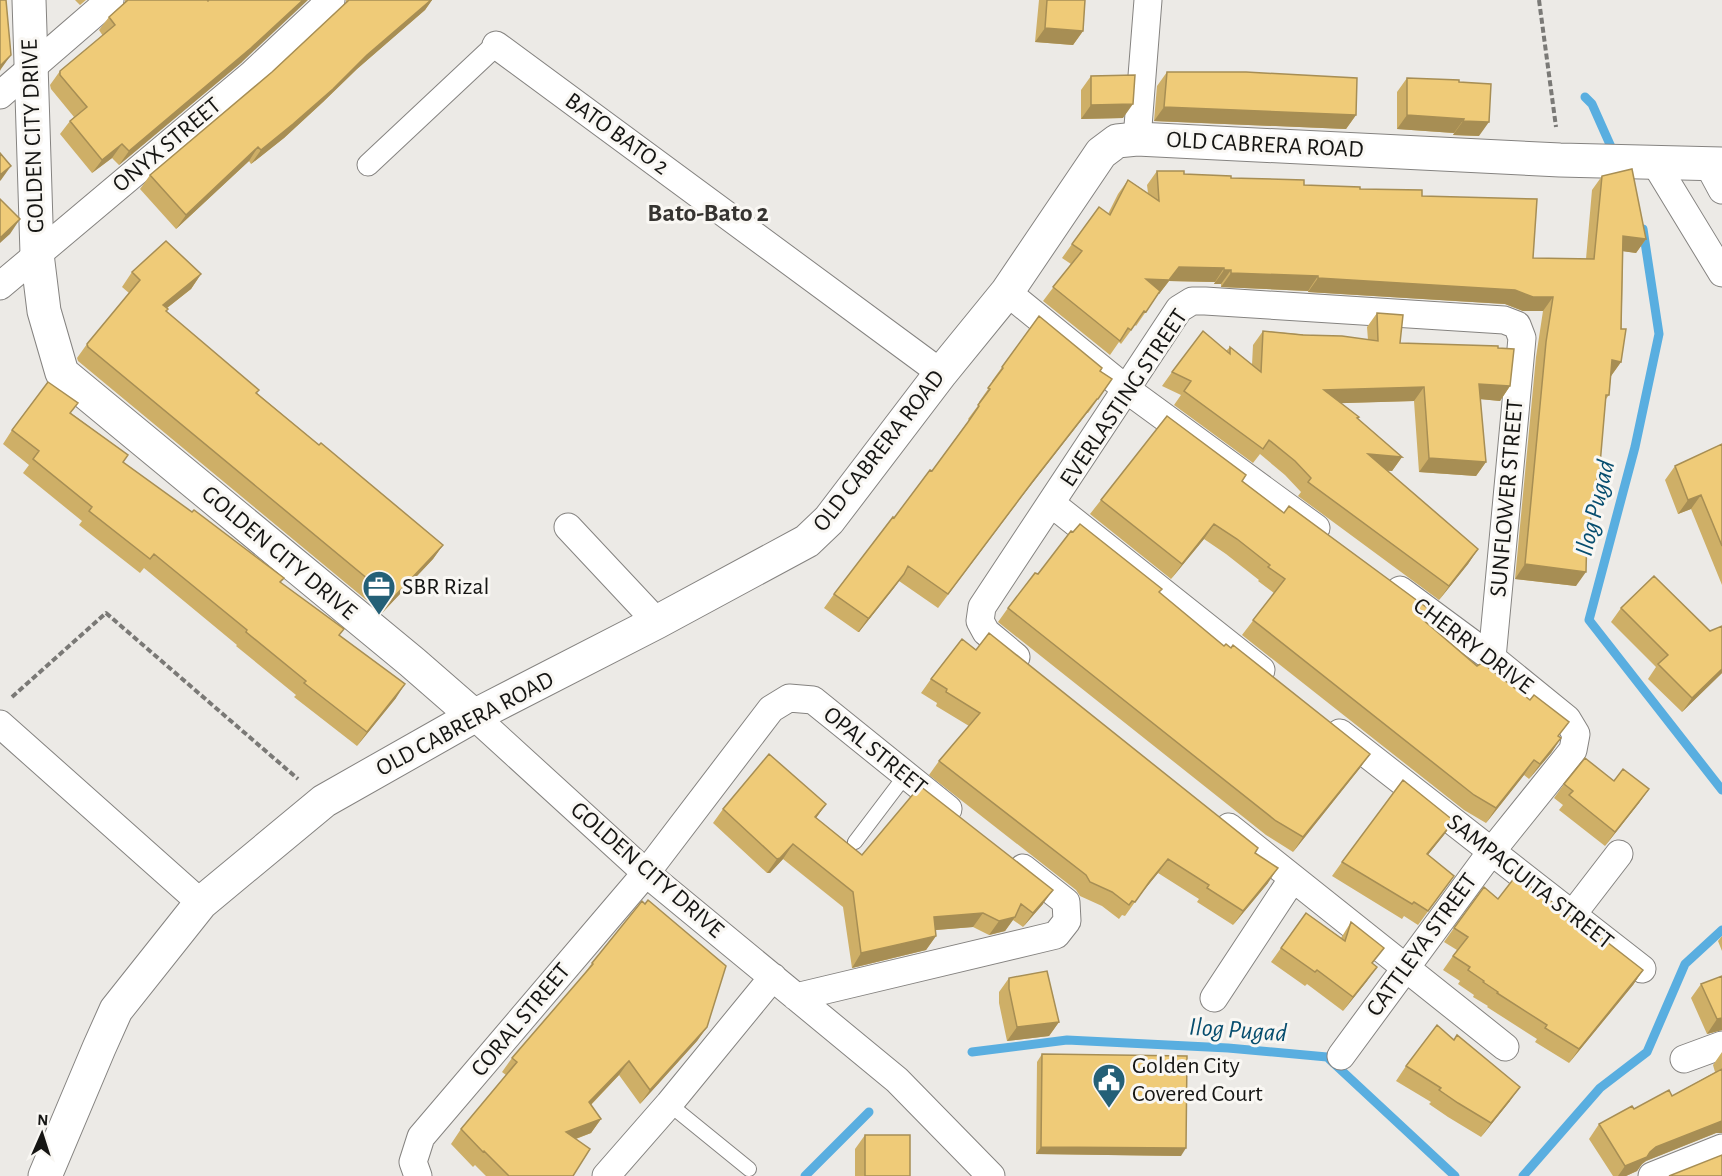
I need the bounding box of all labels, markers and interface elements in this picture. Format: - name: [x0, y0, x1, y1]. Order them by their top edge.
- street label: GOLDEN CITY DRIVE: [18, 38, 48, 233]
- street label: BATO BATO 2: [561, 88, 673, 180]
- street label: ONYX STREET: [108, 93, 226, 197]
- street label: OLD CABRERA ROAD: [1166, 128, 1364, 162]
- district label: Bato-Bato 2: [647, 200, 769, 226]
- street label: EVERLASTING STREET: [1056, 305, 1192, 491]
- street label: OLD CABRERA ROAD: [809, 366, 949, 536]
- street label: SUNFLOWER STREET: [1486, 398, 1528, 598]
- water label: Ilog Pugad: [1571, 457, 1620, 559]
- street label: GOLDEN CITY DRIVE: [197, 481, 361, 625]
- office icon: SBR Rizal: [361, 569, 397, 616]
- place label: SBR Rizal: [402, 575, 490, 599]
- street label: CHERRY DRIVE: [1409, 593, 1538, 699]
- street label: OLD CABRERA ROAD: [372, 667, 558, 781]
- street label: OPAL STREET: [819, 702, 931, 800]
- street label: GOLDEN CITY DRIVE: [566, 797, 728, 943]
- street label: SAMPAGUITA STREET: [1442, 810, 1618, 954]
- street label: CATTLEYA STREET: [1362, 869, 1482, 1021]
- street label: CORAL STREET: [467, 959, 575, 1081]
- water label: Ilog Pugad: [1188, 1014, 1288, 1046]
- place label: Golden City Covered Court: [1132, 1054, 1263, 1106]
- public building icon: Golden City Covered Court: [1091, 1062, 1127, 1109]
- north arrow: [12, 1104, 72, 1164]
- text: N: [37, 1112, 49, 1128]

